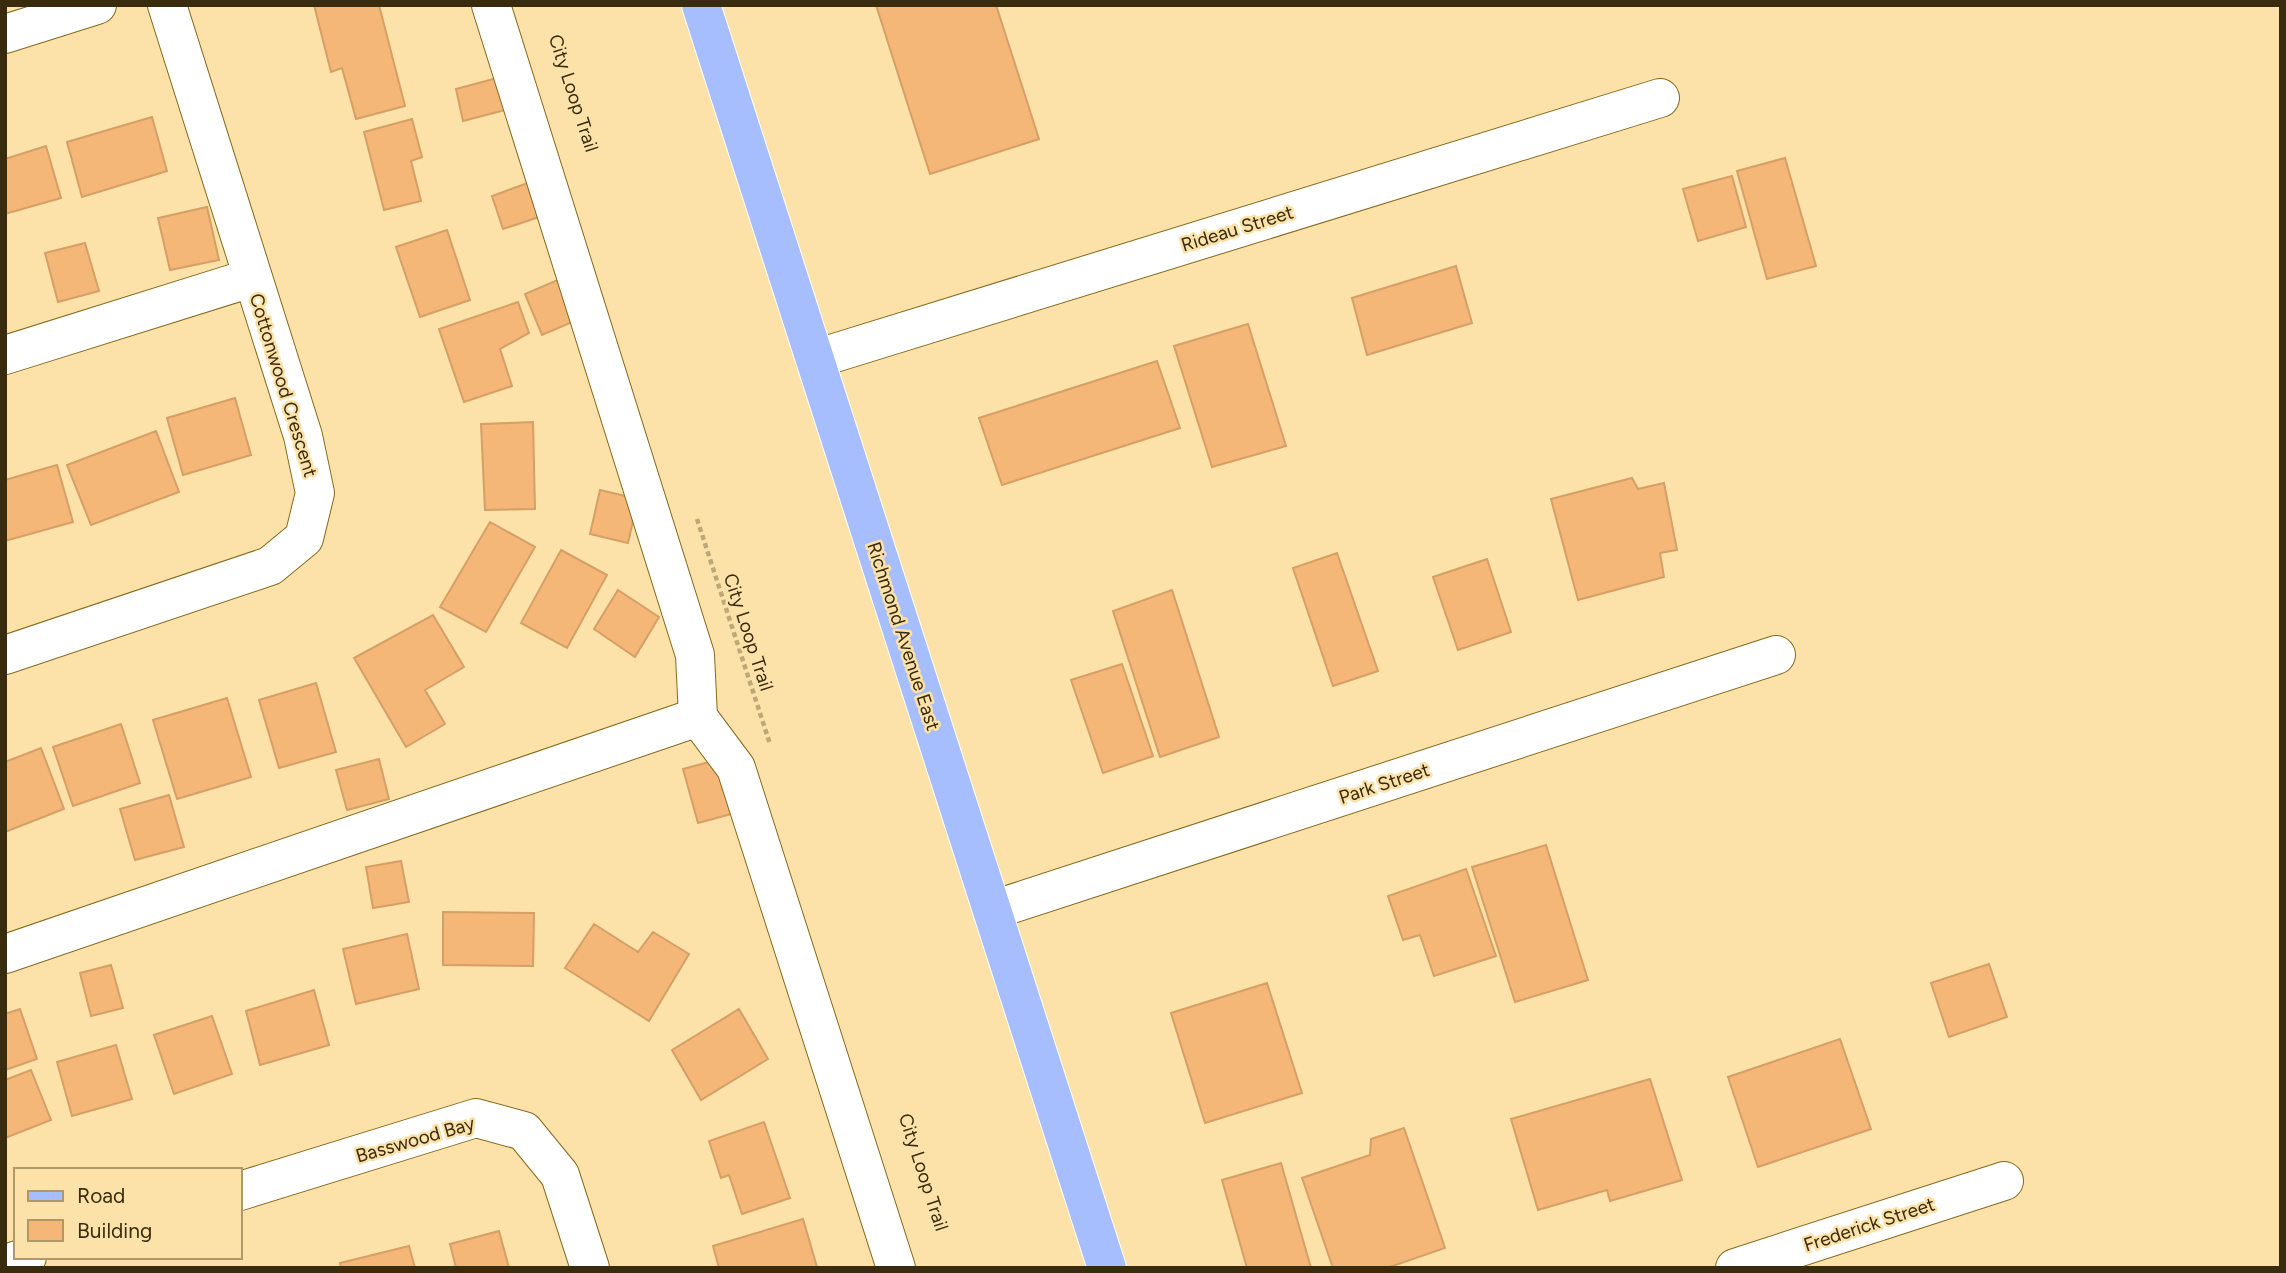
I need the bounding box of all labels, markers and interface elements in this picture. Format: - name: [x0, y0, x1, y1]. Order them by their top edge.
- street label: City Loop Trail: [544, 32, 603, 155]
- street label: Rideau Street: [1178, 201, 1296, 256]
- street label: Cottonwood Crescent: [245, 291, 322, 480]
- street label: Richmond Avenue East: [862, 539, 945, 733]
- street label: City Loop Trail: [719, 571, 778, 694]
- street label: Park Street: [1336, 758, 1432, 809]
- street label: City Loop Trail: [894, 1111, 953, 1234]
- street label: Basswood Bay: [353, 1112, 477, 1167]
- legend: [14, 1168, 242, 1259]
- text: Road: [77, 1183, 125, 1208]
- street label: Frederick Street: [1801, 1192, 1938, 1257]
- text: Building: [77, 1218, 152, 1243]

